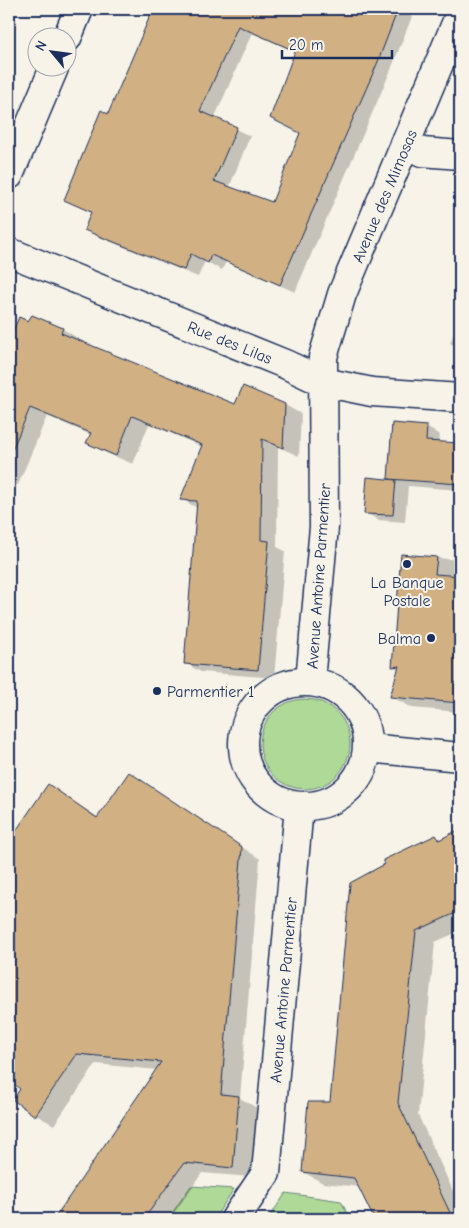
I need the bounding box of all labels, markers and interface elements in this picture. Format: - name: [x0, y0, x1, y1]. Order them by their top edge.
- north arrow: [28, 28, 78, 78]
- scale bar: [282, 28, 392, 60]
- text: 20 m: [289, 36, 323, 54]
- text: N: [31, 38, 51, 54]
- street label: Avenue des Mimosas: [349, 127, 421, 266]
- street label: Rue des Lilas: [185, 318, 275, 368]
- street label: Avenue Antoine Parmentier: [304, 482, 335, 670]
- marker: La Banque Postale: [401, 558, 413, 570]
- place label: La Banque Postale: [371, 574, 443, 610]
- place label: Balma: [378, 630, 421, 648]
- marker: Balma: [425, 632, 437, 644]
- place label: Parmentier 1: [167, 683, 254, 701]
- marker: Parmentier 1: [151, 685, 163, 697]
- street label: Avenue Antoine Parmentier: [267, 896, 301, 1084]

